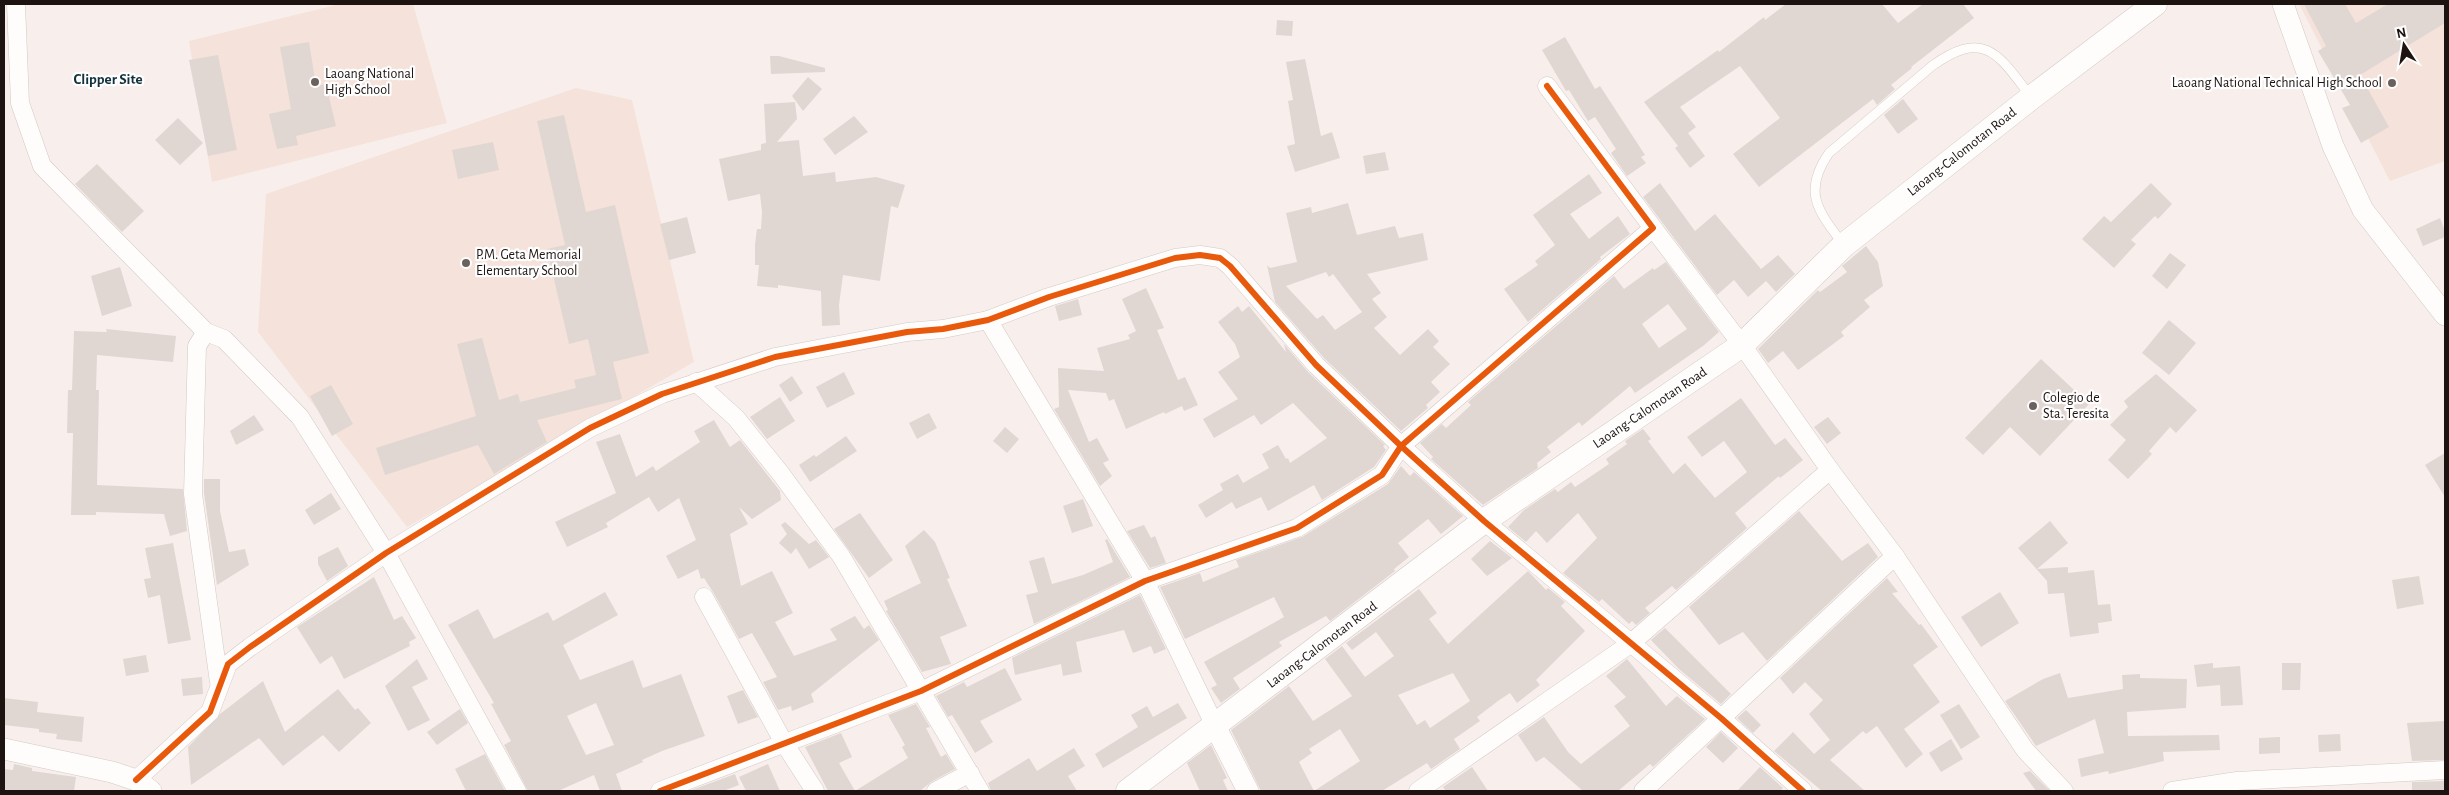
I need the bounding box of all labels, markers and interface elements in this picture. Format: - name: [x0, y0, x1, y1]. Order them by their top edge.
- north arrow: [2379, 20, 2429, 70]
- text: N: [2395, 25, 2408, 41]
- place label: Laoang National High School: [325, 67, 414, 97]
- district label: Clipper Site: [73, 72, 143, 87]
- marker: Laoang National High School: [309, 76, 321, 88]
- place label: Laoang National Technical High School: [2172, 76, 2382, 90]
- marker: Laoang National Technical High School: [2386, 77, 2398, 89]
- street label: Laoang-Calomotan Road: [1905, 105, 2019, 199]
- place label: P.M. Geta Memorial Elementary School: [476, 248, 581, 278]
- marker: P.M. Geta Memorial Elementary School: [460, 257, 472, 269]
- street label: Laoang-Calomotan Road: [1591, 365, 1709, 451]
- place label: Colegio de Sta. Teresita: [2043, 391, 2109, 421]
- marker: Colegio de Sta. Teresita: [2027, 400, 2039, 412]
- street label: Laoang-Calomotan Road: [1264, 599, 1380, 691]

